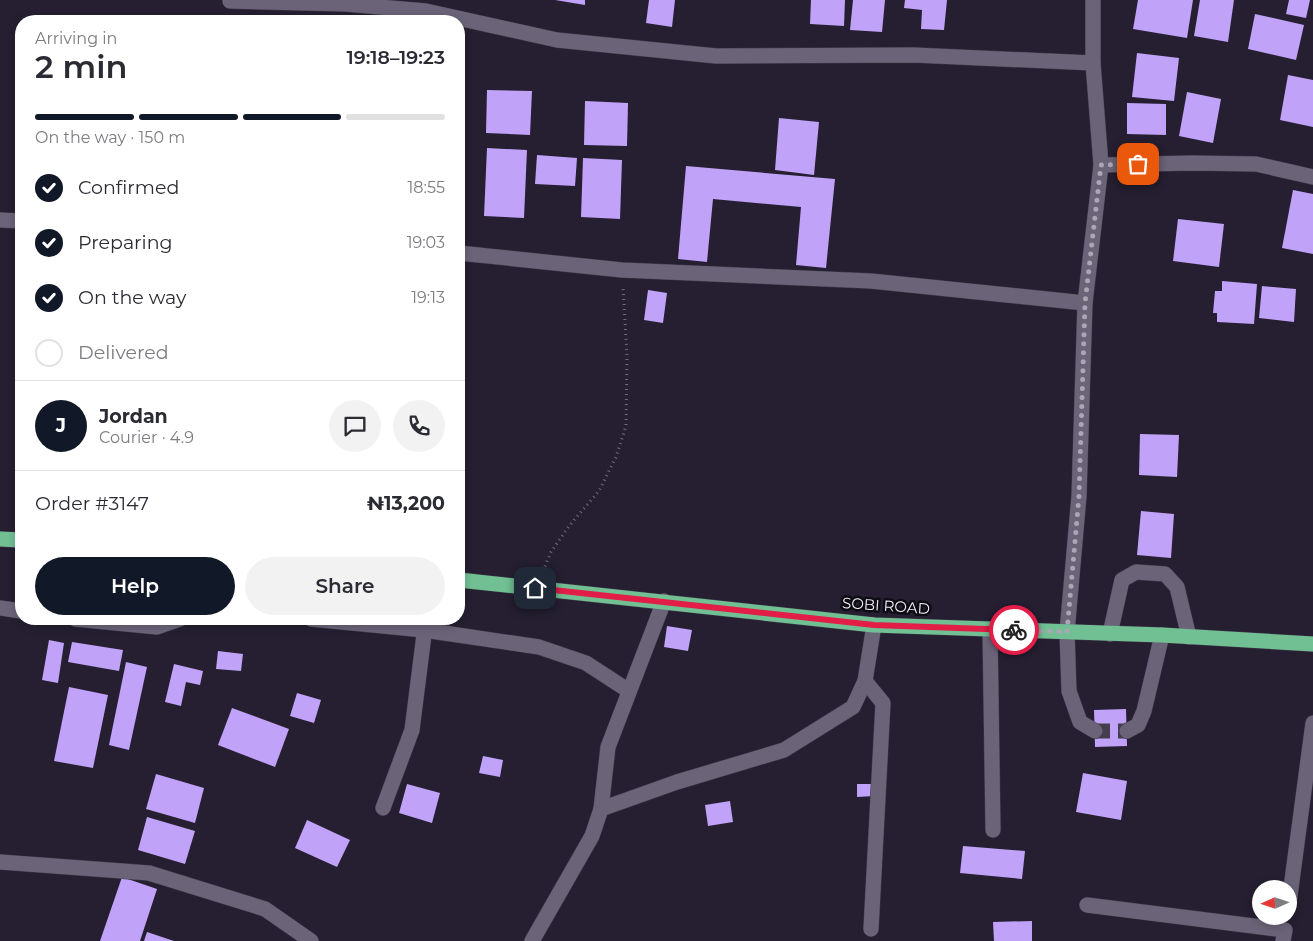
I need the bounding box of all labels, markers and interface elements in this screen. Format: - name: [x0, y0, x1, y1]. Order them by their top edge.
- text: Arriving in: [35, 29, 117, 48]
- text: 19:18–19:23: [347, 46, 445, 69]
- text: 2 min: [35, 47, 127, 86]
- text: On the way · 150 m: [35, 128, 185, 147]
- pin: [1117, 143, 1159, 185]
- icon: bag: [1124, 150, 1152, 178]
- icon: check: [35, 174, 63, 202]
- text: Confirmed: [78, 176, 179, 199]
- text: 18:55: [408, 178, 445, 197]
- icon: check: [35, 229, 63, 257]
- text: Preparing: [78, 231, 173, 254]
- text: 19:03: [407, 233, 445, 252]
- icon: check: [35, 284, 63, 312]
- text: On the way: [78, 286, 186, 309]
- text: 19:13: [411, 288, 445, 307]
- text: Delivered: [78, 341, 169, 364]
- button: chat: [329, 400, 381, 452]
- button: phone: [393, 400, 445, 452]
- text: Jordan: [99, 405, 168, 428]
- text: J: [56, 414, 66, 437]
- text: Courier · 4.9: [99, 428, 194, 447]
- text: Order #3147: [35, 492, 149, 515]
- text: ₦13,200: [367, 492, 445, 515]
- button: Help: [35, 557, 235, 615]
- button: Share: [245, 557, 445, 615]
- pin: [514, 567, 556, 609]
- icon: home: [521, 574, 549, 602]
- street label: SOBI ROAD: [841, 593, 931, 618]
- courier: [989, 605, 1039, 655]
- icon: bike: [1000, 616, 1028, 644]
- north arrow: [1252, 880, 1298, 925]
- map controls: [1252, 880, 1297, 925]

